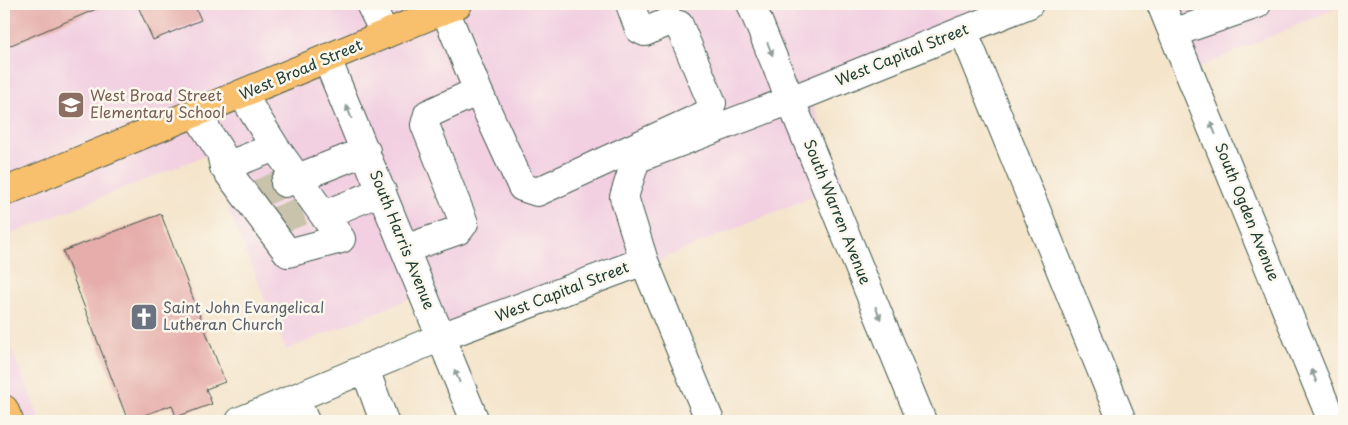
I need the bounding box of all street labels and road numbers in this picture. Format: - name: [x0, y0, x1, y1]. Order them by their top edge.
- street label: West Capital Street: [832, 16, 972, 91]
- street label: West Broad Street: [235, 32, 366, 105]
- street label: South Warren Avenue: [799, 135, 878, 287]
- street label: South Ogden Avenue: [1210, 139, 1287, 284]
- street label: South Harris Avenue: [365, 166, 442, 313]
- street label: West Capital Street: [491, 254, 632, 327]

